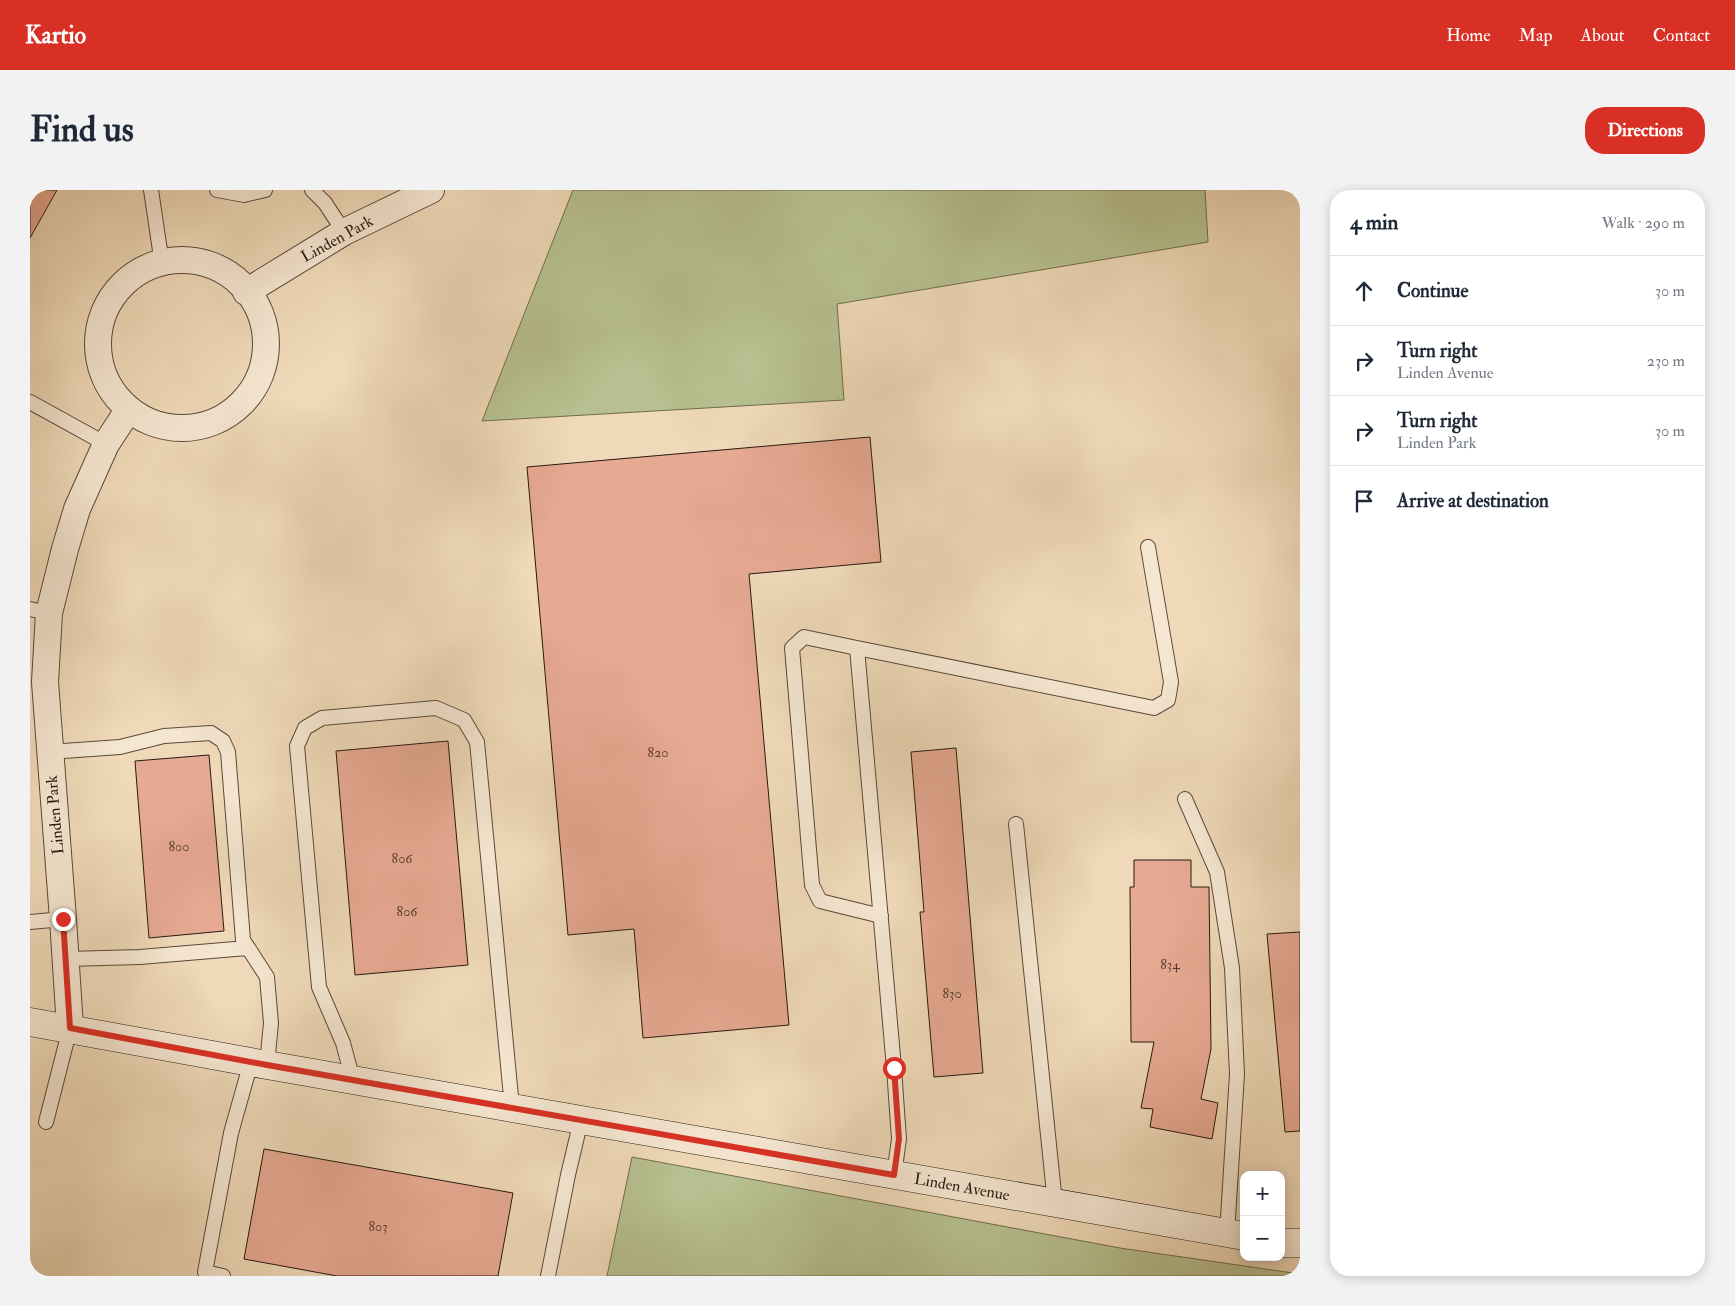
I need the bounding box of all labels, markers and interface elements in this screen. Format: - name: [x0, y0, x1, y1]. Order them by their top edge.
- text: Kartio: [25, 20, 86, 51]
- text: Home: [1446, 24, 1491, 47]
- text: Map: [1519, 24, 1553, 47]
- text: About: [1581, 24, 1625, 47]
- text: Contact: [1653, 24, 1710, 47]
- button: Directions: [1585, 107, 1705, 154]
- text: Find us: [30, 108, 134, 152]
- text: 4 min: [1350, 209, 1398, 236]
- street label: Linden Park: [297, 211, 377, 267]
- text: Walk · 290 m: [1602, 213, 1685, 233]
- icon: ahead: [1350, 277, 1378, 305]
- text: Continue: [1397, 279, 1468, 303]
- text: 30 m: [1655, 281, 1685, 301]
- text: Turn right: [1397, 339, 1477, 363]
- icon: right: [1350, 347, 1378, 375]
- text: 230 m: [1647, 351, 1685, 371]
- text: Linden Avenue: [1397, 363, 1494, 383]
- text: Turn right: [1397, 409, 1477, 433]
- icon: right: [1350, 417, 1378, 445]
- text: 30 m: [1655, 421, 1685, 441]
- text: Linden Park: [1397, 433, 1476, 453]
- icon: arrive: [1350, 487, 1378, 515]
- text: Arrive at destination: [1397, 489, 1549, 513]
- house number: 820: [648, 744, 668, 761]
- street label: Linden Park: [42, 774, 68, 855]
- house number: 800: [169, 838, 189, 855]
- house number: 806: [392, 850, 413, 867]
- house number: 806: [397, 903, 418, 920]
- route end: [52, 908, 75, 931]
- house number: 834: [1160, 956, 1181, 973]
- house number: 830: [942, 985, 962, 1002]
- route start: [883, 1057, 906, 1080]
- street label: Linden Avenue: [913, 1169, 1012, 1205]
- map controls: [1240, 1171, 1285, 1261]
- button: +: [1240, 1171, 1285, 1216]
- button: −: [1240, 1216, 1285, 1261]
- house number: 803: [368, 1218, 388, 1235]

